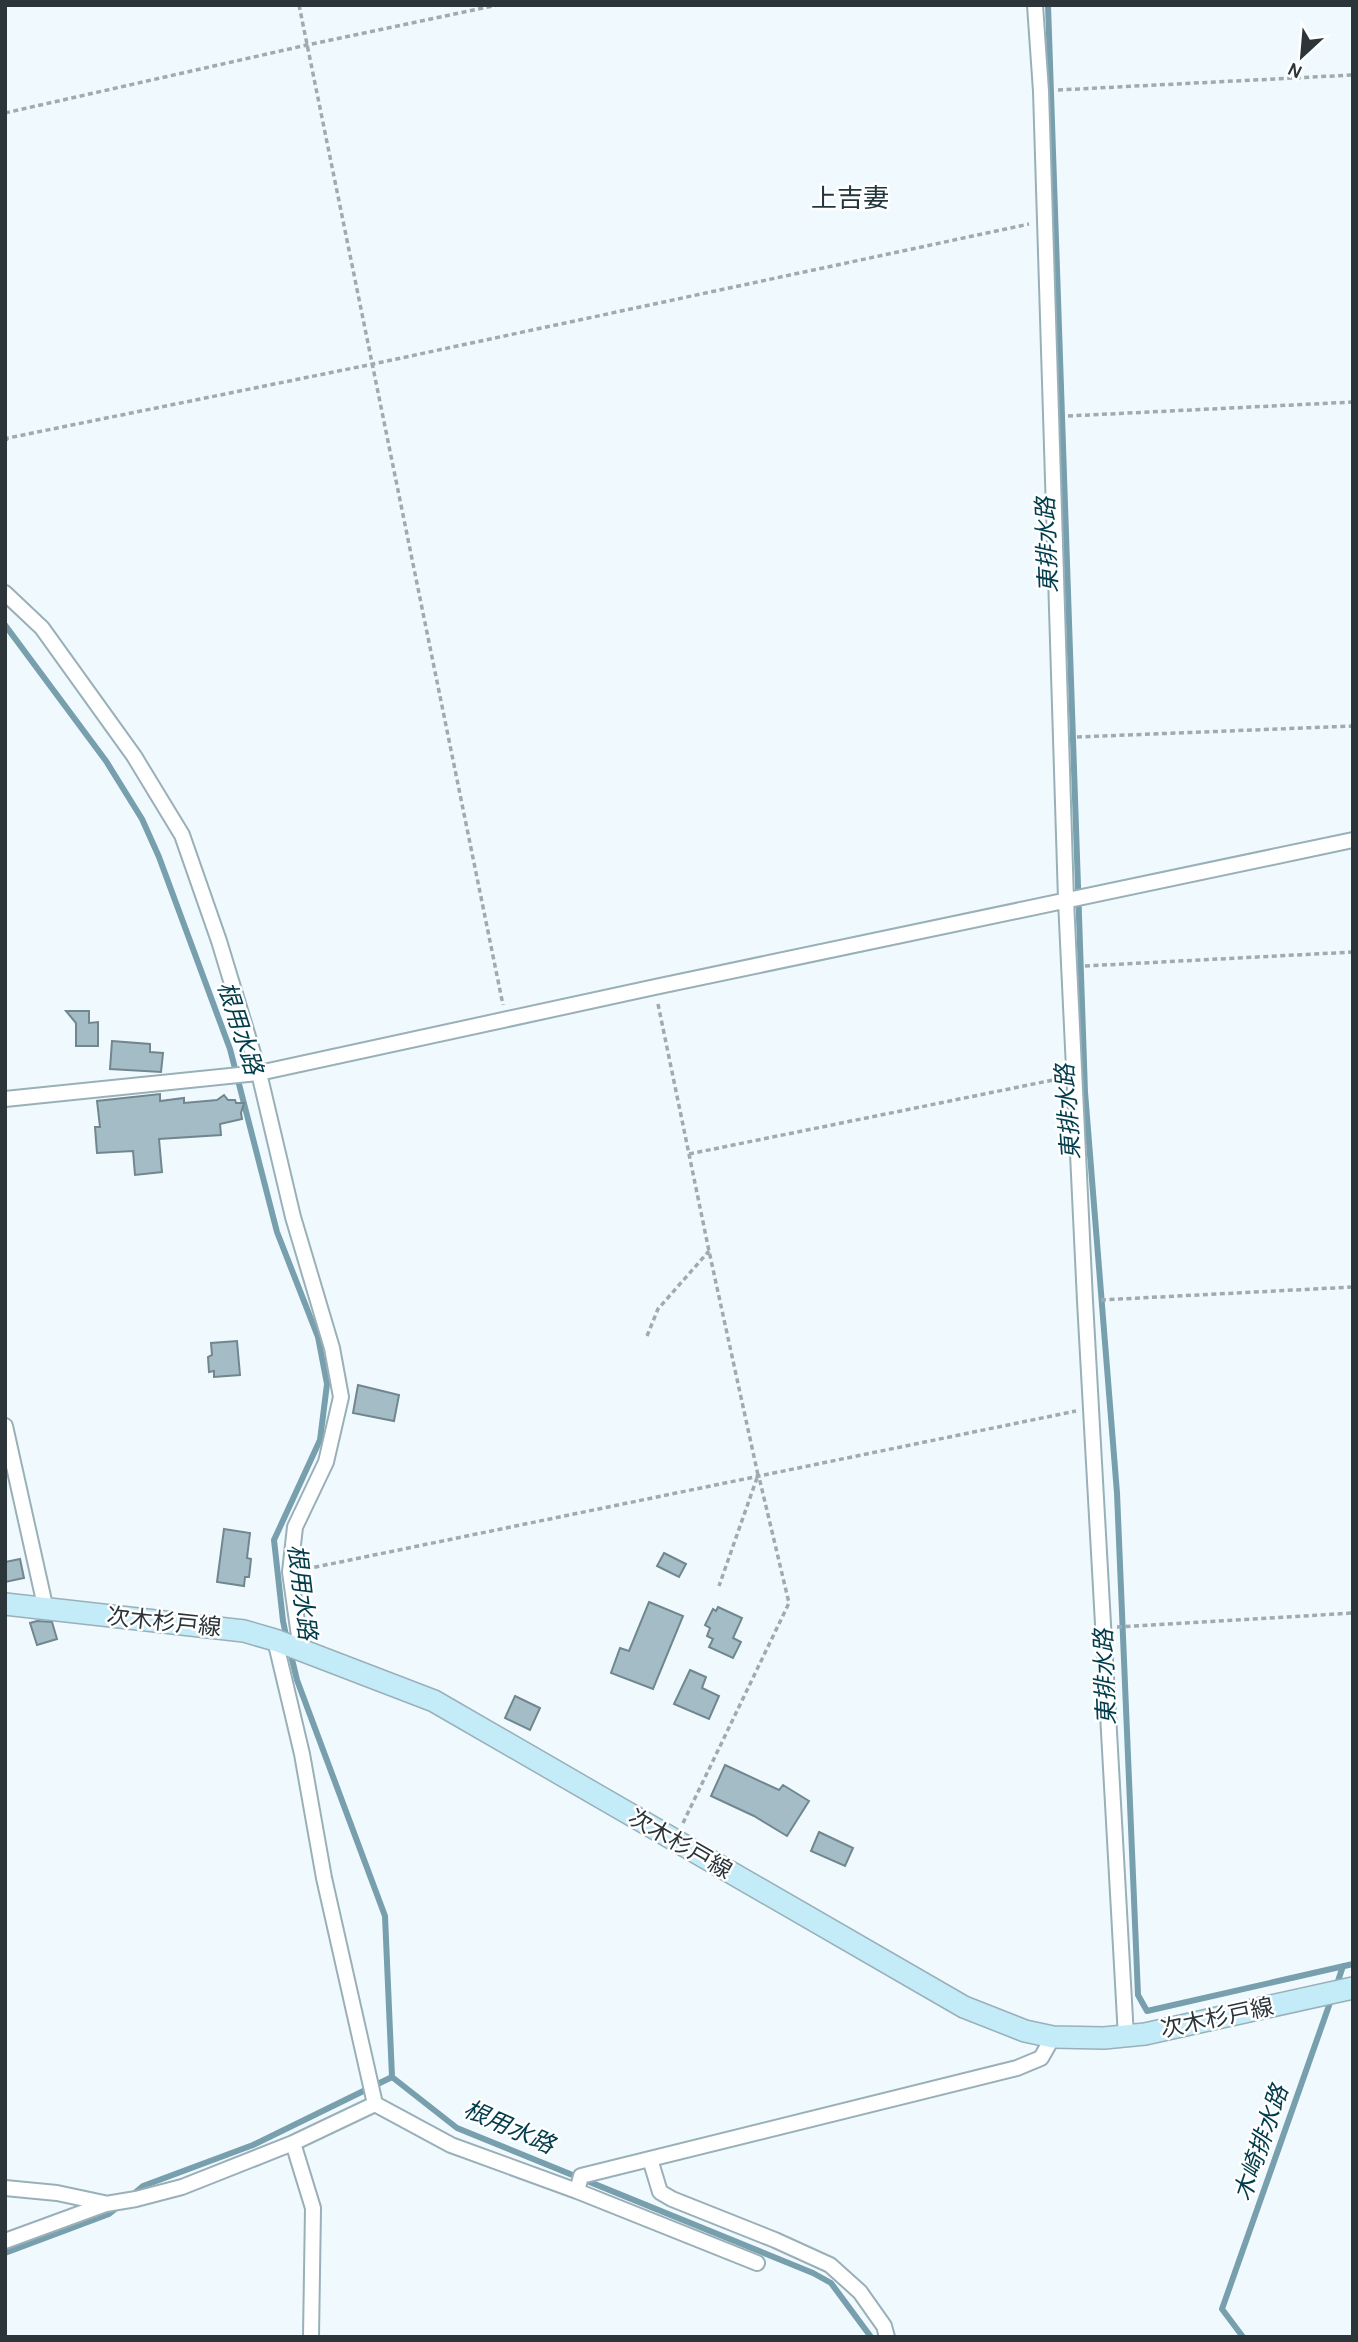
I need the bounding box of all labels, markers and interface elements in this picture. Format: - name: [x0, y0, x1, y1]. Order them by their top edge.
- north arrow: [1267, 21, 1337, 91]
- text: N: [1284, 58, 1306, 83]
- district label: 上吉妻: [811, 183, 889, 214]
- water label: 東排水路: [1031, 495, 1063, 593]
- water label: 根用水路: [212, 978, 269, 1080]
- water label: 東排水路: [1051, 1061, 1085, 1161]
- water label: 根用水路: [282, 1543, 322, 1643]
- street label: 次木杉戸線: [105, 1603, 223, 1641]
- water label: 東排水路: [1089, 1627, 1121, 1725]
- street label: 次木杉戸線: [623, 1804, 737, 1884]
- street label: 次木杉戸線: [1158, 1993, 1276, 2043]
- water label: 木崎排水路: [1228, 2080, 1294, 2204]
- water label: 根用水路: [459, 2095, 560, 2160]

